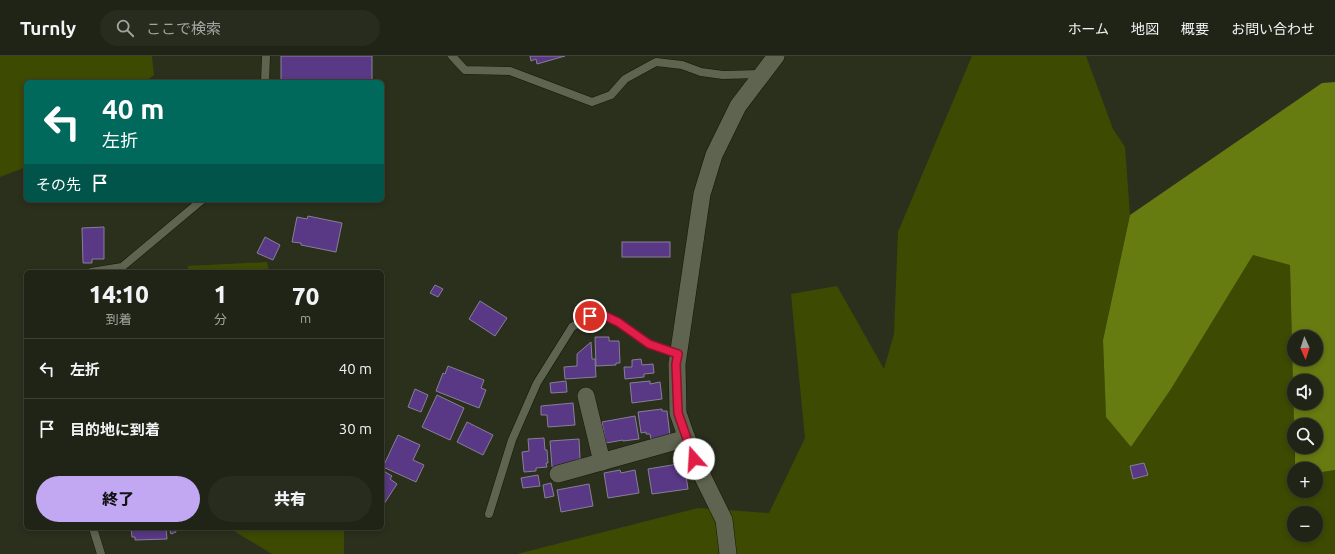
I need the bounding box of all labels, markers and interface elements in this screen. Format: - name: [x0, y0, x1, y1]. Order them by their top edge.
- search box: [100, 10, 380, 46]
- text: Turnly: [20, 17, 76, 39]
- icon: search: [114, 17, 136, 39]
- text: ここで検索: [146, 20, 221, 37]
- text: ホーム: [1067, 21, 1109, 37]
- text: 地図: [1131, 21, 1159, 37]
- text: 概要: [1181, 21, 1209, 37]
- text: お問い合わせ: [1231, 21, 1315, 37]
- text: 40 m: [102, 93, 164, 124]
- icon: left: [36, 96, 88, 148]
- text: 左折: [102, 130, 138, 150]
- icon: arrive: [89, 172, 111, 194]
- text: その先: [36, 176, 81, 193]
- text: 14:10: [89, 281, 149, 308]
- text: 1: [214, 281, 227, 308]
- text: 70: [292, 283, 319, 310]
- pin: [573, 299, 607, 333]
- icon: arrive: [579, 305, 601, 327]
- text: m: [300, 311, 311, 325]
- text: 到着: [106, 312, 132, 326]
- text: 分: [214, 312, 227, 326]
- north arrow: [1287, 330, 1323, 366]
- map controls: [1287, 330, 1323, 542]
- icon: left: [36, 358, 58, 380]
- text: 40 m: [339, 360, 372, 377]
- text: 左折: [70, 361, 100, 378]
- button: sound: [1287, 374, 1323, 410]
- icon: arrive: [36, 418, 58, 440]
- button: search: [1287, 418, 1323, 454]
- text: 30 m: [339, 420, 372, 437]
- text: 目的地に到着: [70, 421, 160, 438]
- position arrow: [673, 438, 715, 480]
- button: +: [1287, 462, 1323, 498]
- button: 終了: [36, 476, 200, 522]
- button: 共有: [208, 476, 372, 522]
- button: −: [1287, 506, 1323, 542]

